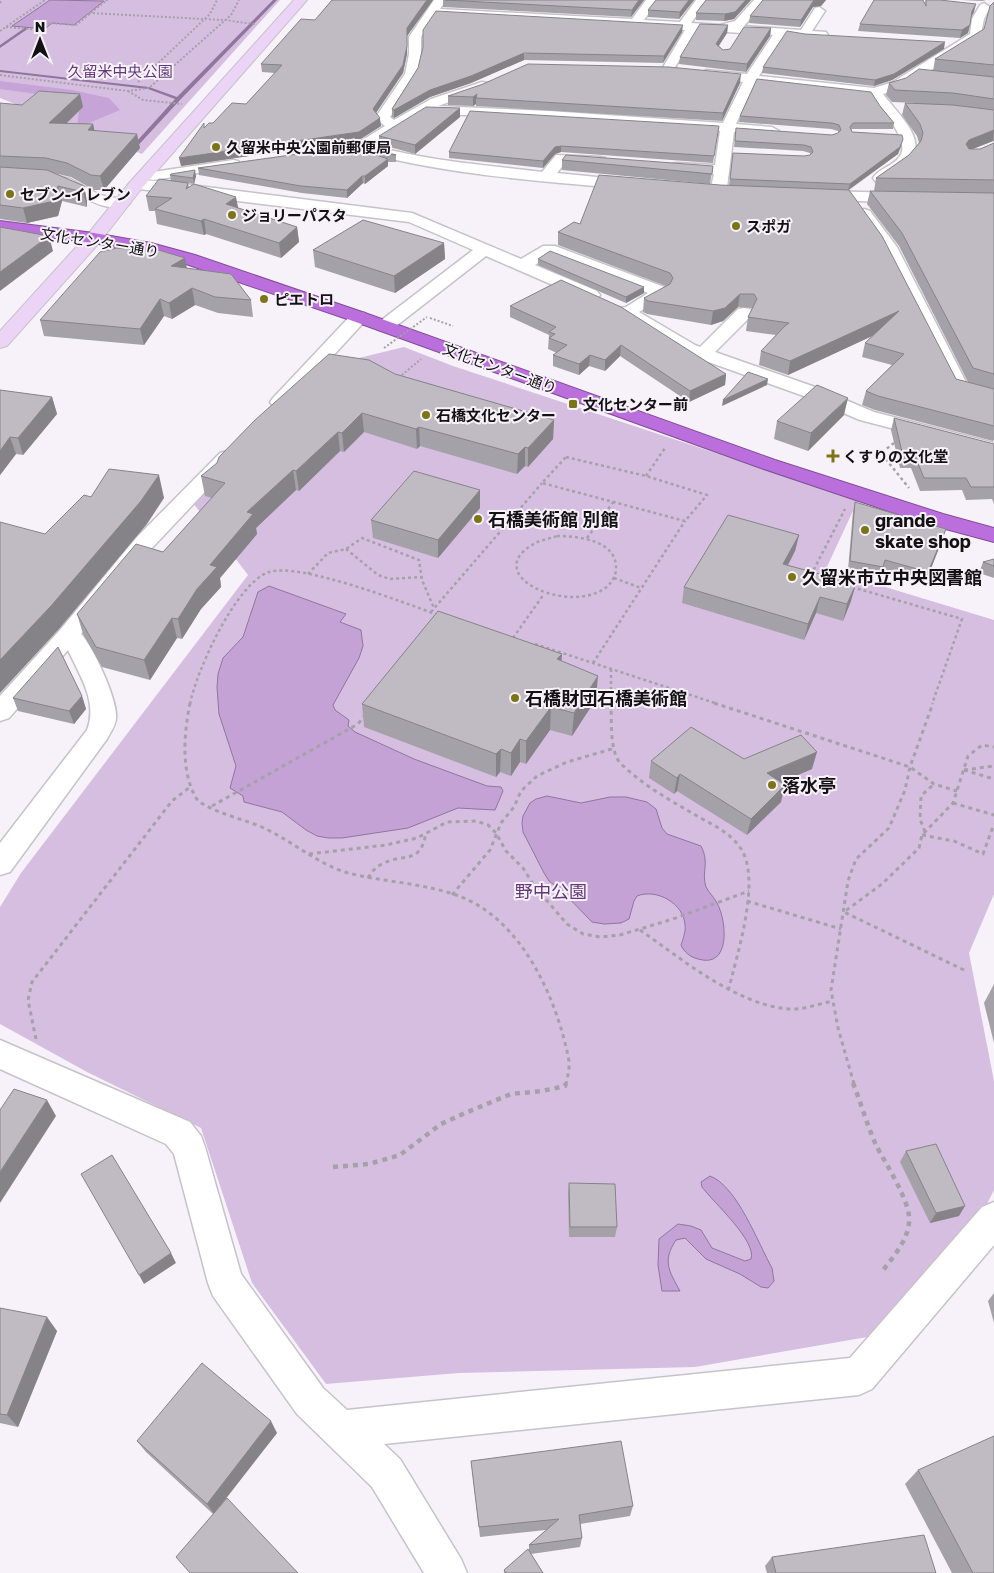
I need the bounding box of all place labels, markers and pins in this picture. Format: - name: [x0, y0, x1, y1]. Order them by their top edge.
- place label: 久留米中央公園前郵便局: [226, 138, 391, 156]
- marker: 久留米中央公園前郵便局: [210, 141, 222, 153]
- place label: セブン-イレブン: [20, 185, 131, 203]
- marker: セブン-イレブン: [4, 188, 16, 200]
- place label: ジョリーパスタ: [242, 206, 347, 224]
- marker: ジョリーパスタ: [226, 209, 238, 221]
- place label: スポガ: [746, 217, 791, 235]
- marker: スポガ: [730, 220, 742, 232]
- place label: ピエトロ: [274, 290, 334, 308]
- marker: ピエトロ: [258, 293, 270, 305]
- place label: 文化センター前: [583, 395, 688, 413]
- marker: 文化センター前: [567, 398, 579, 410]
- place label: 石橋文化センター: [436, 406, 556, 424]
- marker: 石橋文化センター: [420, 409, 432, 421]
- place label: くすりの文化堂: [843, 447, 948, 465]
- marker: くすりの文化堂: [827, 450, 839, 462]
- place label: 石橋美術館 別館: [488, 508, 619, 530]
- place label: grande skate shop: [875, 509, 971, 552]
- marker: 石橋美術館 別館: [472, 513, 484, 525]
- marker: grande skate shop: [859, 524, 871, 536]
- place label: 久留米市立中央図書館: [802, 566, 982, 588]
- marker: 久留米市立中央図書館: [786, 571, 798, 583]
- place label: 石橋財団石橋美術館: [525, 687, 687, 709]
- marker: 石橋財団石橋美術館: [509, 692, 521, 704]
- place label: 落水亭: [782, 774, 836, 796]
- marker: 落水亭: [766, 779, 778, 791]

